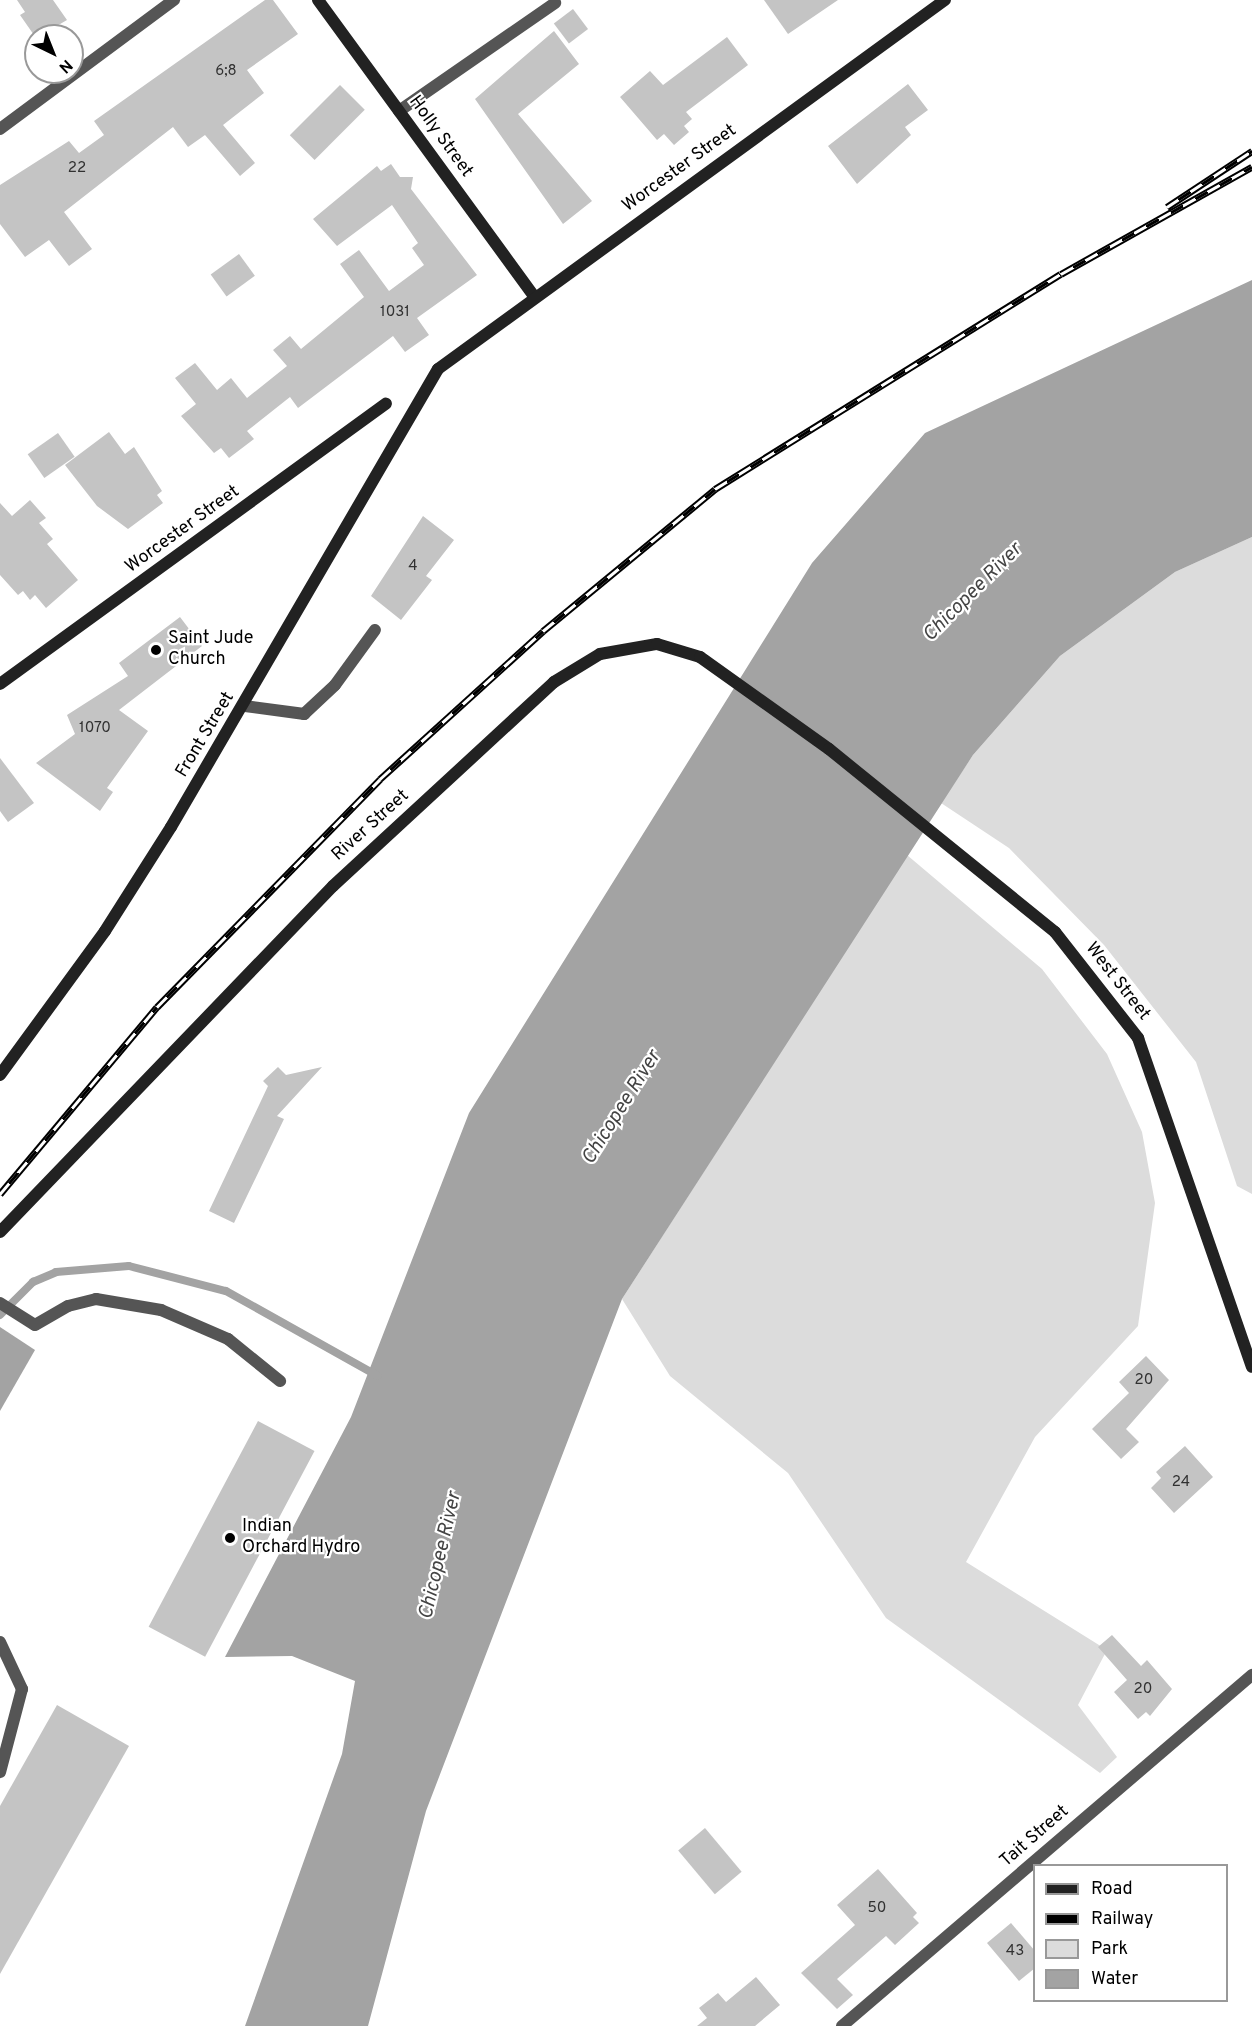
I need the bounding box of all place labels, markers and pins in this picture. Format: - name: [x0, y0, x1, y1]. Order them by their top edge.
- place label: Saint Jude Church: [168, 629, 253, 672]
- marker: Saint Jude Church: [149, 643, 163, 657]
- place label: Indian Orchard Hydro: [242, 1517, 360, 1559]
- marker: Indian Orchard Hydro: [223, 1531, 237, 1545]

